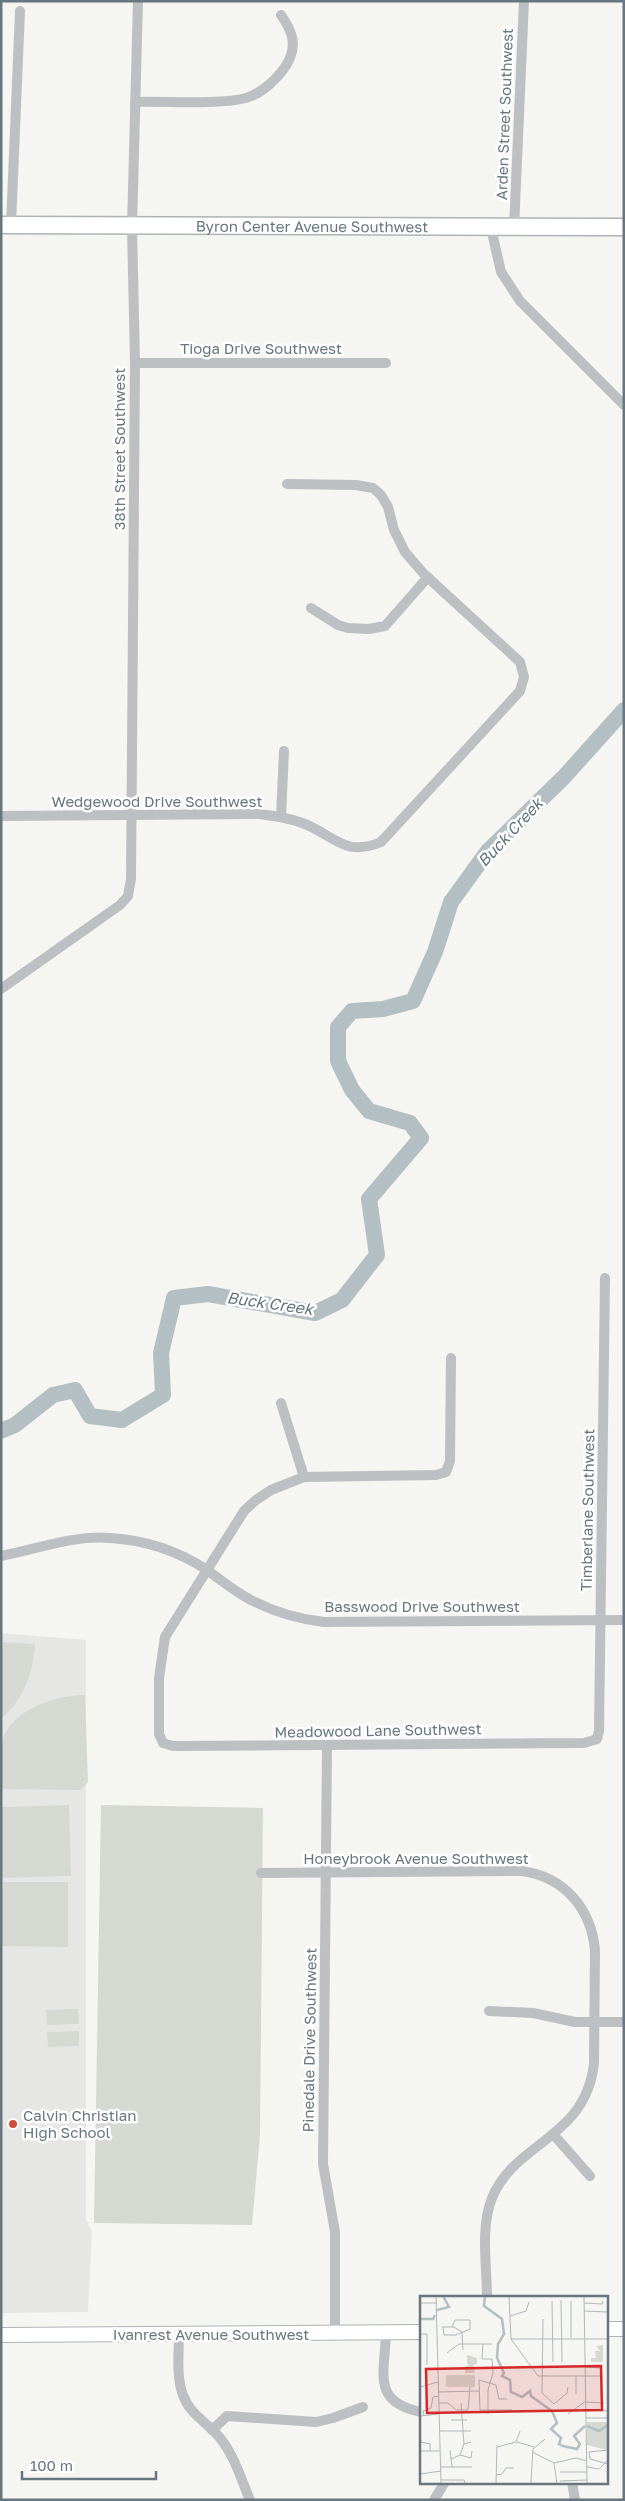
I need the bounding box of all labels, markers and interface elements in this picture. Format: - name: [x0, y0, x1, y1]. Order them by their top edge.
- street label: Arden Street Southwest: [492, 28, 516, 200]
- street label: Byron Center Avenue Southwest: [196, 217, 428, 235]
- street label: Tioga Drive Southwest: [180, 339, 342, 357]
- street label: 38th Street Southwest: [110, 368, 128, 530]
- street label: Wedgewood Drive Southwest: [52, 792, 262, 810]
- water label: Buck Creek: [473, 792, 548, 871]
- water label: Buck Creek: [226, 1287, 316, 1319]
- street label: Timberlane Southwest: [577, 1428, 597, 1592]
- street label: Basswood Drive Southwest: [324, 1597, 520, 1615]
- street label: Meadowood Lane Southwest: [274, 1719, 482, 1741]
- street label: Honeybrook Avenue Southwest: [303, 1849, 529, 1867]
- street label: Pinedale Drive Southwest: [298, 1947, 320, 2133]
- place label: Calvin Christian High School: [23, 2106, 137, 2141]
- marker: Calvin Christian High School: [7, 2118, 19, 2130]
- inset map: [420, 2296, 608, 2484]
- street label: Ivanrest Avenue Southwest: [113, 2325, 309, 2343]
- scale bar: [22, 2448, 156, 2480]
- text: 100 m: [30, 2456, 73, 2474]

